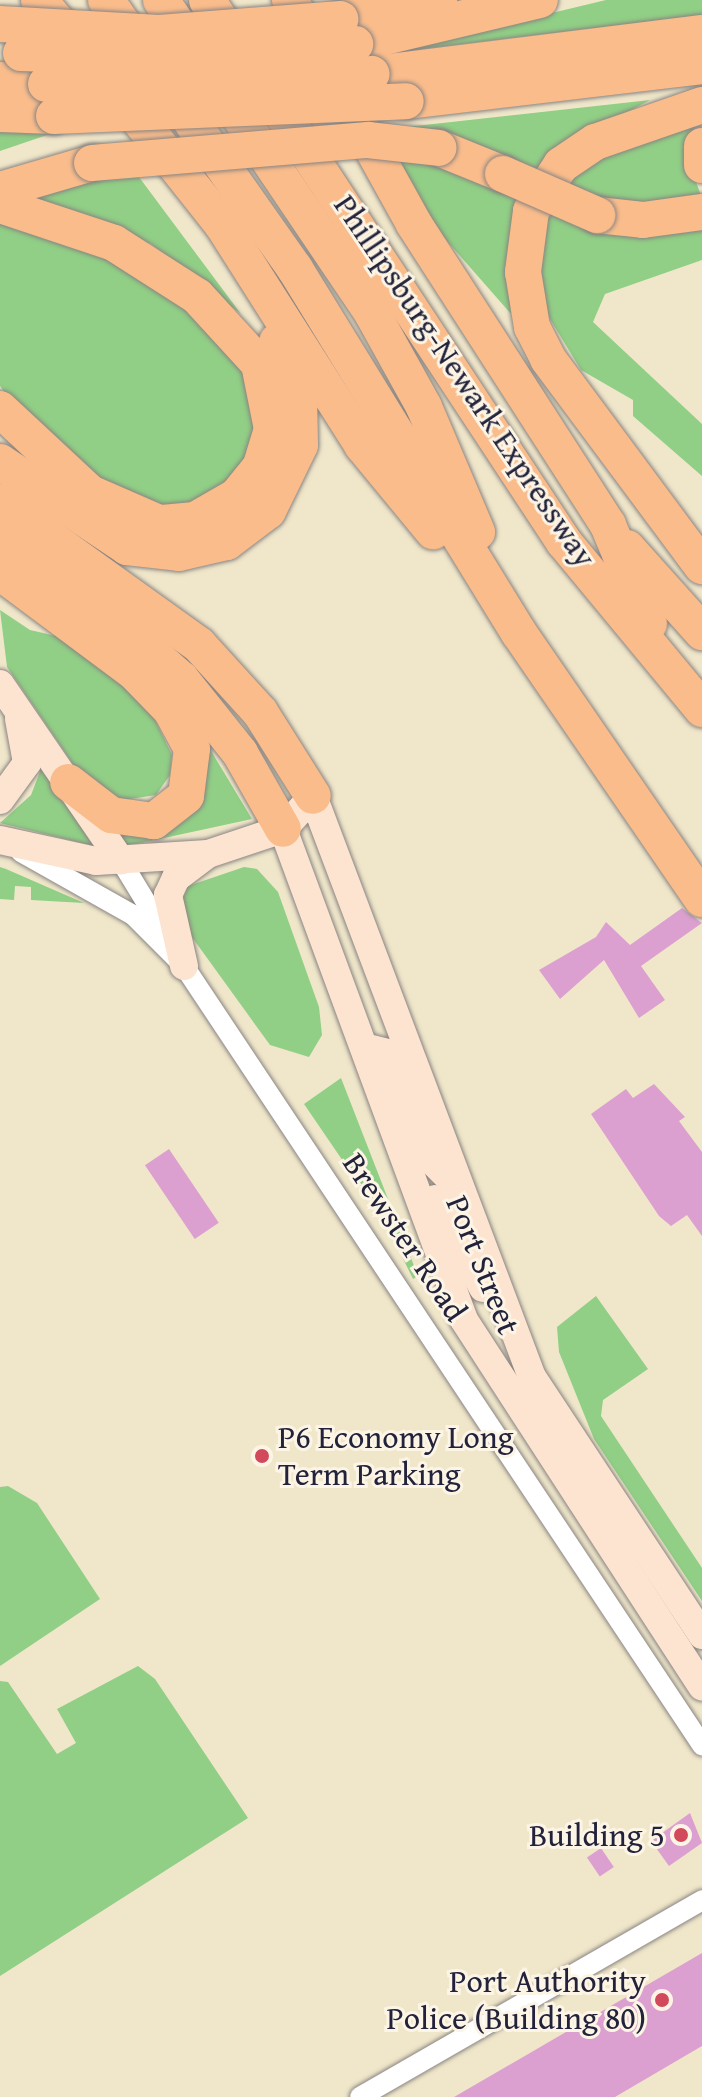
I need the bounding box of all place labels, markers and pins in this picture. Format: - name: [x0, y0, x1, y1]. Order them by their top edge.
- place label: P6 Economy Long Term Parking: [278, 1419, 514, 1494]
- marker: P6 Economy Long Term Parking: [253, 1447, 271, 1465]
- place label: Building 5: [529, 1816, 665, 1854]
- marker: Building 5: [672, 1826, 690, 1844]
- place label: Port Authority Police (Building 80): [386, 1963, 646, 2038]
- marker: Port Authority Police (Building 80): [653, 1991, 671, 2009]

